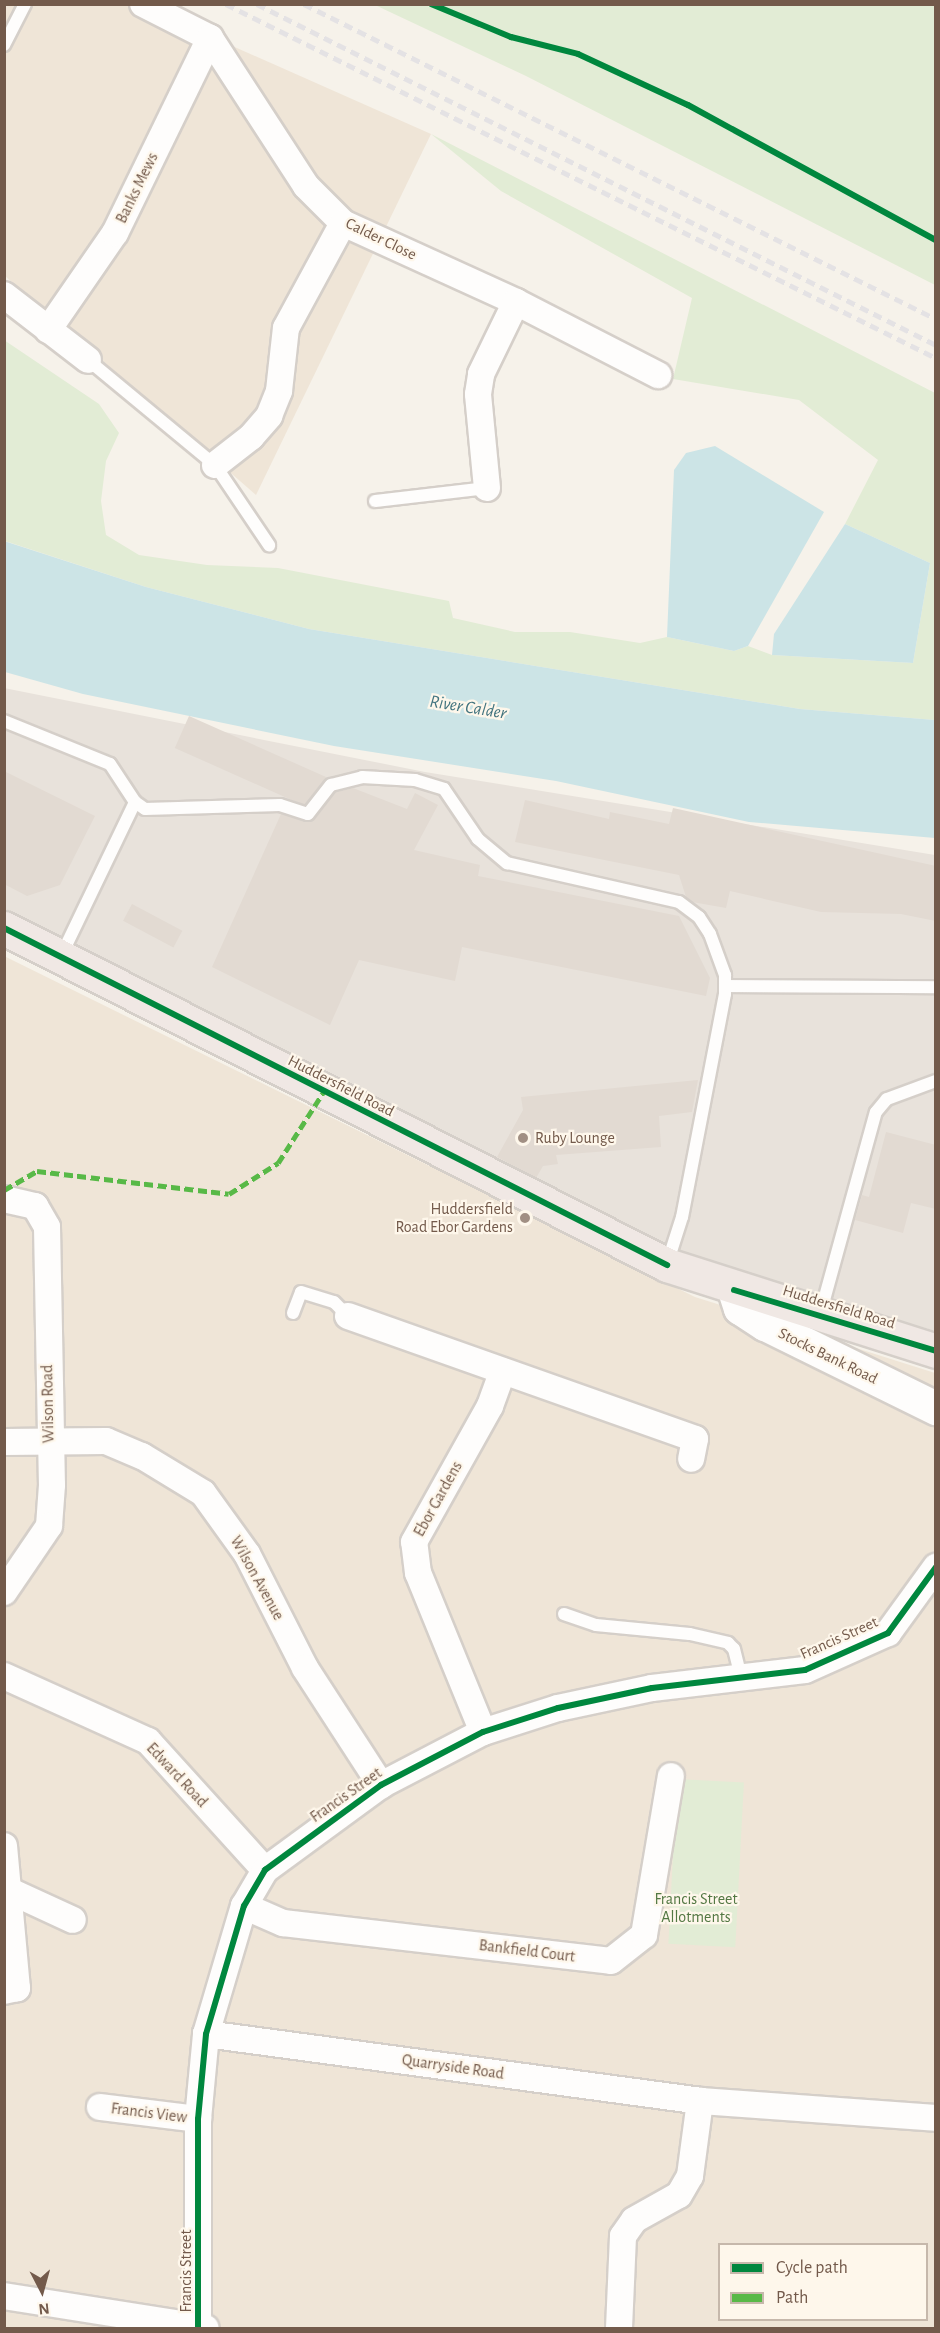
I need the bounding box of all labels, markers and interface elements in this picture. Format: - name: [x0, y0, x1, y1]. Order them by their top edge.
- street label: Banks Mews: [112, 149, 162, 227]
- street label: Calder Close: [342, 214, 420, 264]
- water label: River Calder: [428, 691, 508, 725]
- street label: Huddersfield Road: [285, 1051, 397, 1121]
- place label: Ruby Lounge: [535, 1128, 615, 1148]
- marker: Ruby Lounge: [516, 1131, 530, 1145]
- place label: Huddersfield Road Ebor Gardens: [395, 1199, 513, 1237]
- marker: Huddersfield Road Ebor Gardens: [518, 1211, 532, 1225]
- street label: Huddersfield Road: [780, 1281, 898, 1333]
- street label: Stocks Bank Road: [775, 1324, 881, 1388]
- street label: Wilson Road: [38, 1365, 58, 1443]
- street label: Ebor Gardens: [409, 1458, 467, 1540]
- street label: Wilson Avenue: [226, 1533, 288, 1623]
- street label: Francis Street: [797, 1612, 881, 1664]
- street label: Edward Road: [142, 1739, 212, 1811]
- street label: Francis Street: [306, 1763, 386, 1827]
- park label: Francis Street Allotments: [654, 1889, 738, 1927]
- street label: Bankfield Court: [478, 1936, 576, 1966]
- street label: Quarryside Road: [401, 2050, 505, 2084]
- street label: Francis View: [110, 2099, 188, 2127]
- street label: Francis Street: [176, 2229, 196, 2313]
- legend: [718, 2243, 928, 2321]
- text: Cycle path: [776, 2259, 848, 2277]
- north arrow: [12, 2261, 72, 2321]
- text: Path: [776, 2289, 808, 2307]
- text: N: [38, 2300, 50, 2317]

